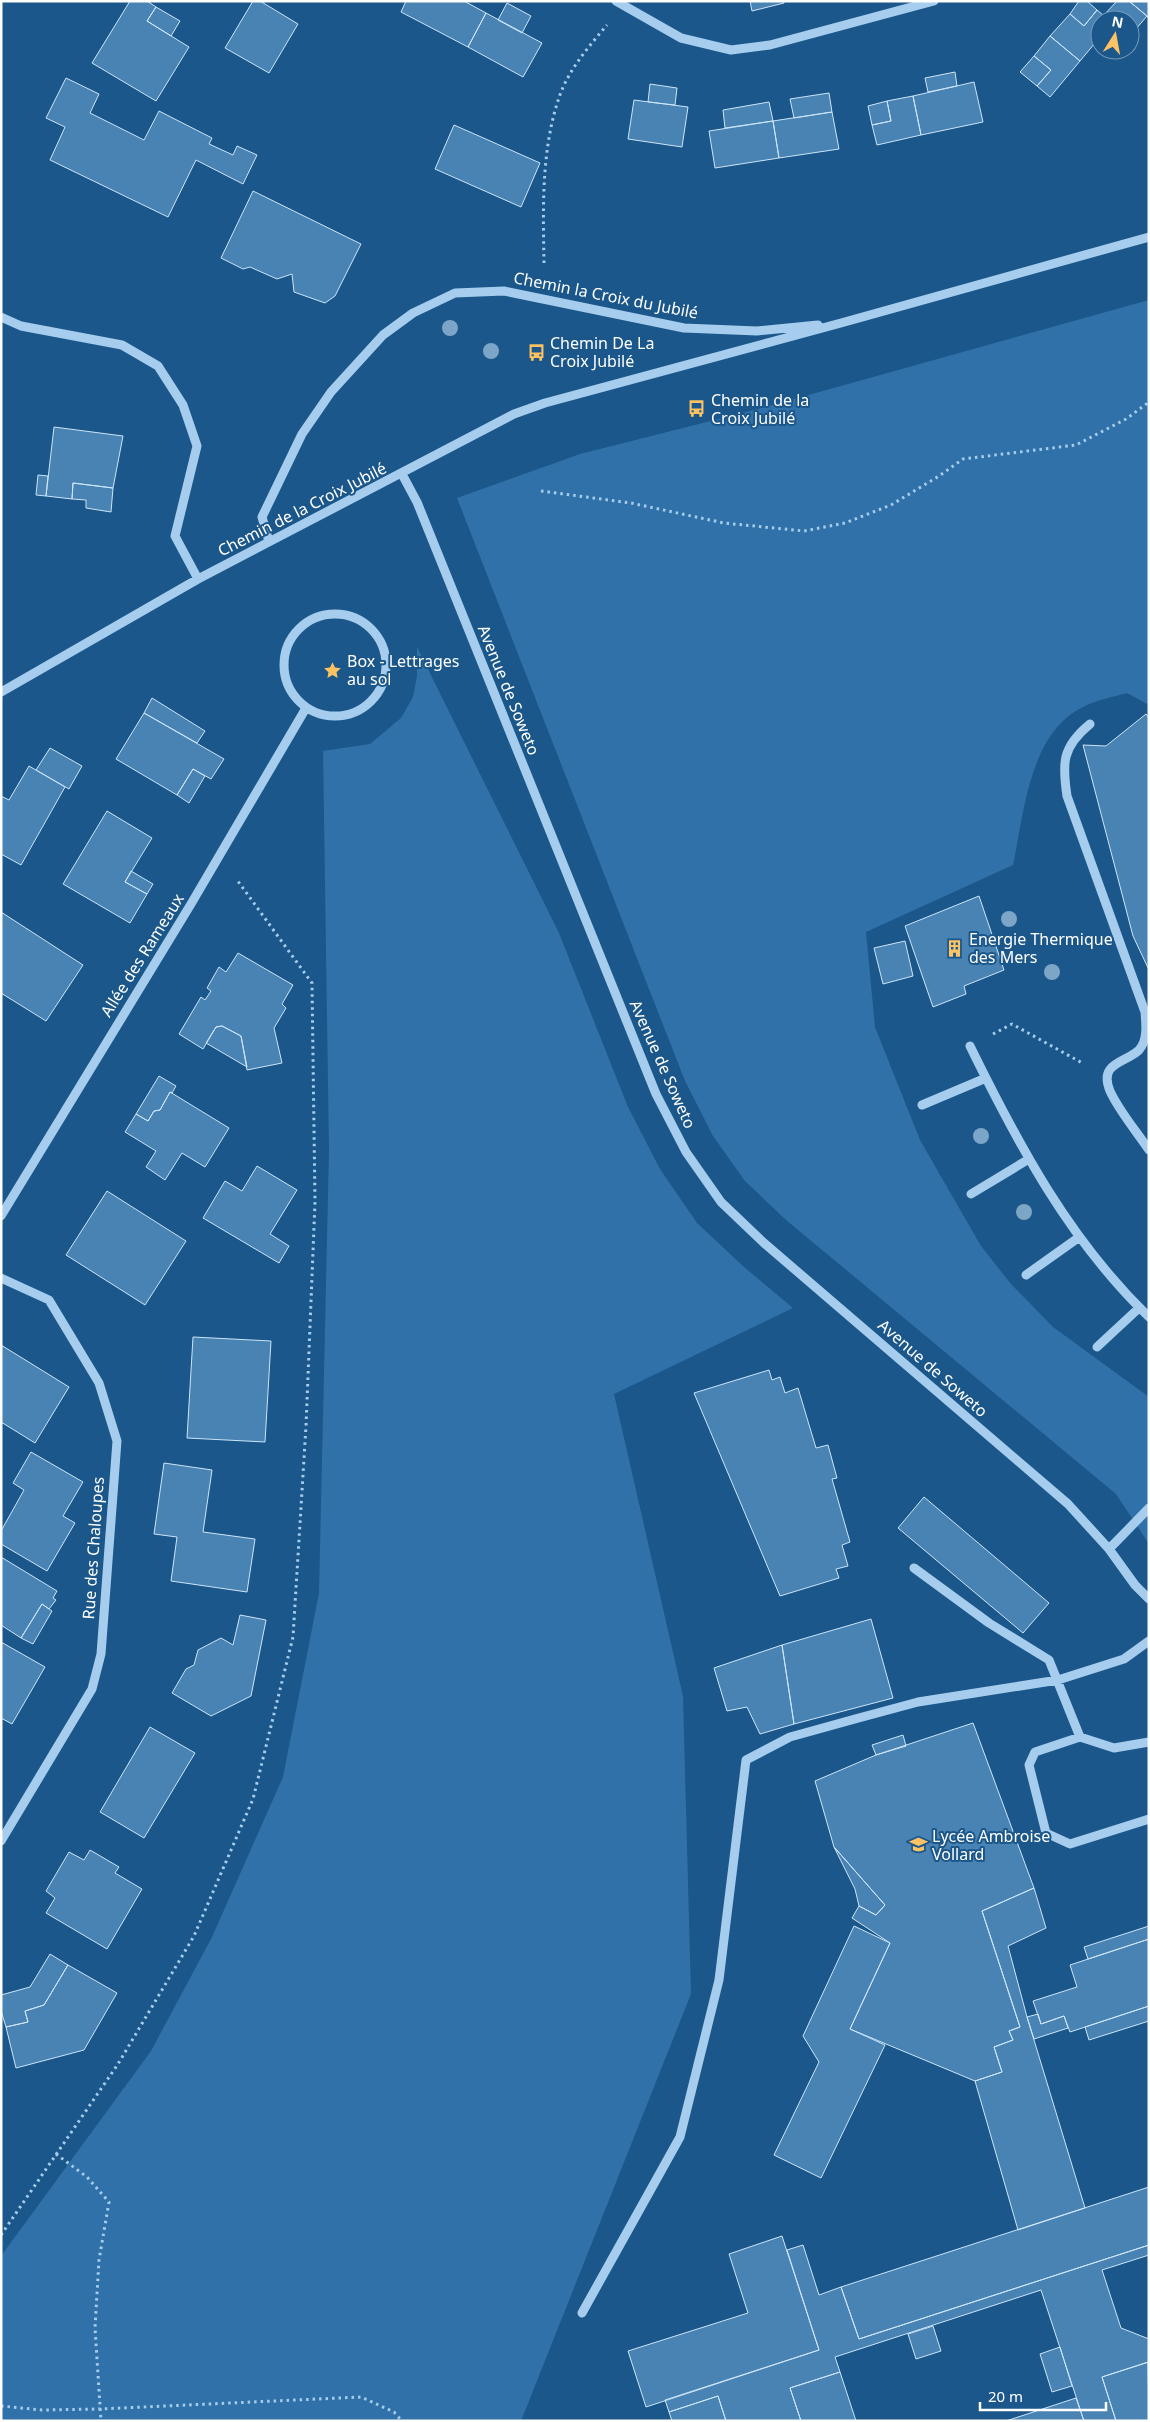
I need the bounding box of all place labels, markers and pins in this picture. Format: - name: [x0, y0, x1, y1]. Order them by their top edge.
- place label: Chemin De La Croix Jubilé: [550, 332, 654, 372]
- bus stop icon: Chemin De La Croix Jubilé: [526, 342, 546, 362]
- place label: Chemin de la Croix Jubilé: [711, 389, 809, 429]
- bus stop icon: Chemin de la Croix Jubilé: [687, 399, 707, 419]
- place label: Box - Lettrages au sol: [347, 650, 459, 690]
- place icon: Box - Lettrages au sol: [323, 660, 343, 680]
- place label: Energie Thermique des Mers: [969, 928, 1113, 968]
- building icon: Energie Thermique des Mers: [945, 938, 965, 958]
- place label: Lycée Ambroise Vollard: [932, 1825, 1050, 1865]
- school or university icon: Lycée Ambroise Vollard: [908, 1835, 928, 1855]

